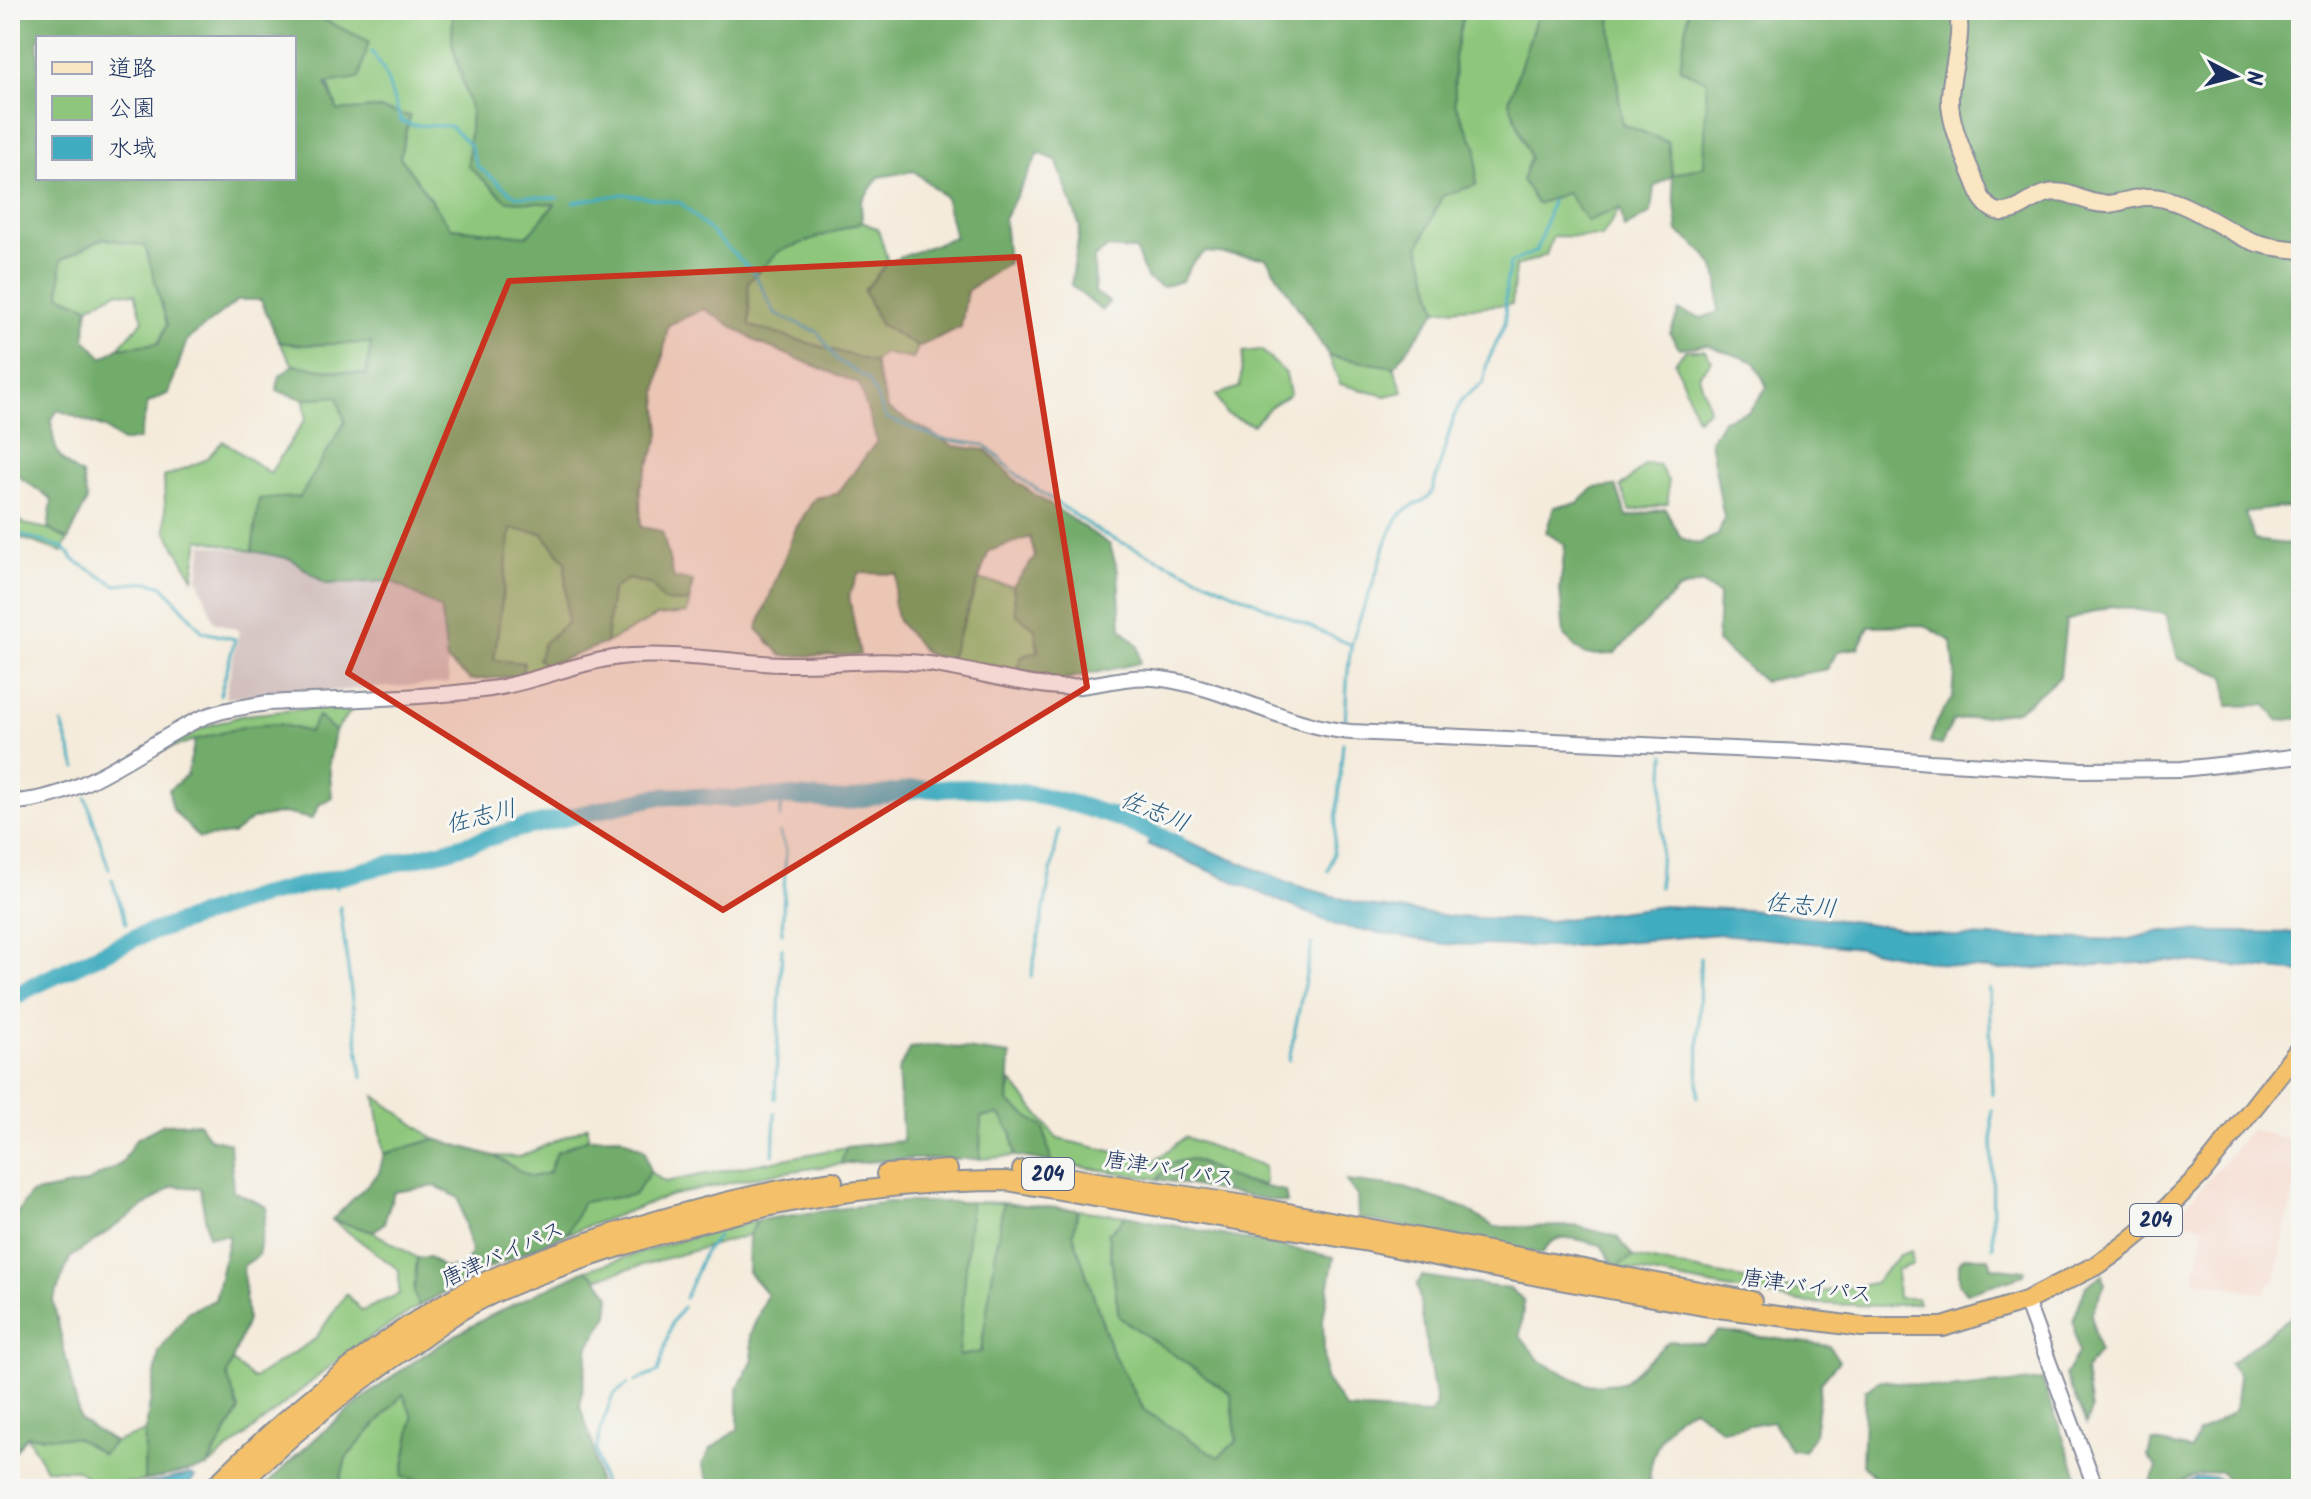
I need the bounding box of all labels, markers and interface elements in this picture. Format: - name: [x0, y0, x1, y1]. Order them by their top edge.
- legend: [36, 36, 296, 180]
- north arrow: [2195, 36, 2275, 116]
- text: 道路: [108, 50, 156, 89]
- text: N: [2234, 69, 2271, 87]
- text: 公園: [108, 90, 156, 129]
- text: 水域: [108, 130, 156, 169]
- water label: 佐志川: [1114, 781, 1195, 844]
- water label: 佐志川: [442, 790, 521, 845]
- water label: 佐志川: [1763, 883, 1839, 930]
- street label: 唐津バイパス: [1102, 1143, 1237, 1198]
- road number: 204: [1022, 1158, 1074, 1190]
- road number: 204: [2130, 1204, 2182, 1236]
- street label: 唐津バイパス: [436, 1213, 570, 1298]
- street label: 唐津バイパス: [1739, 1261, 1874, 1314]

